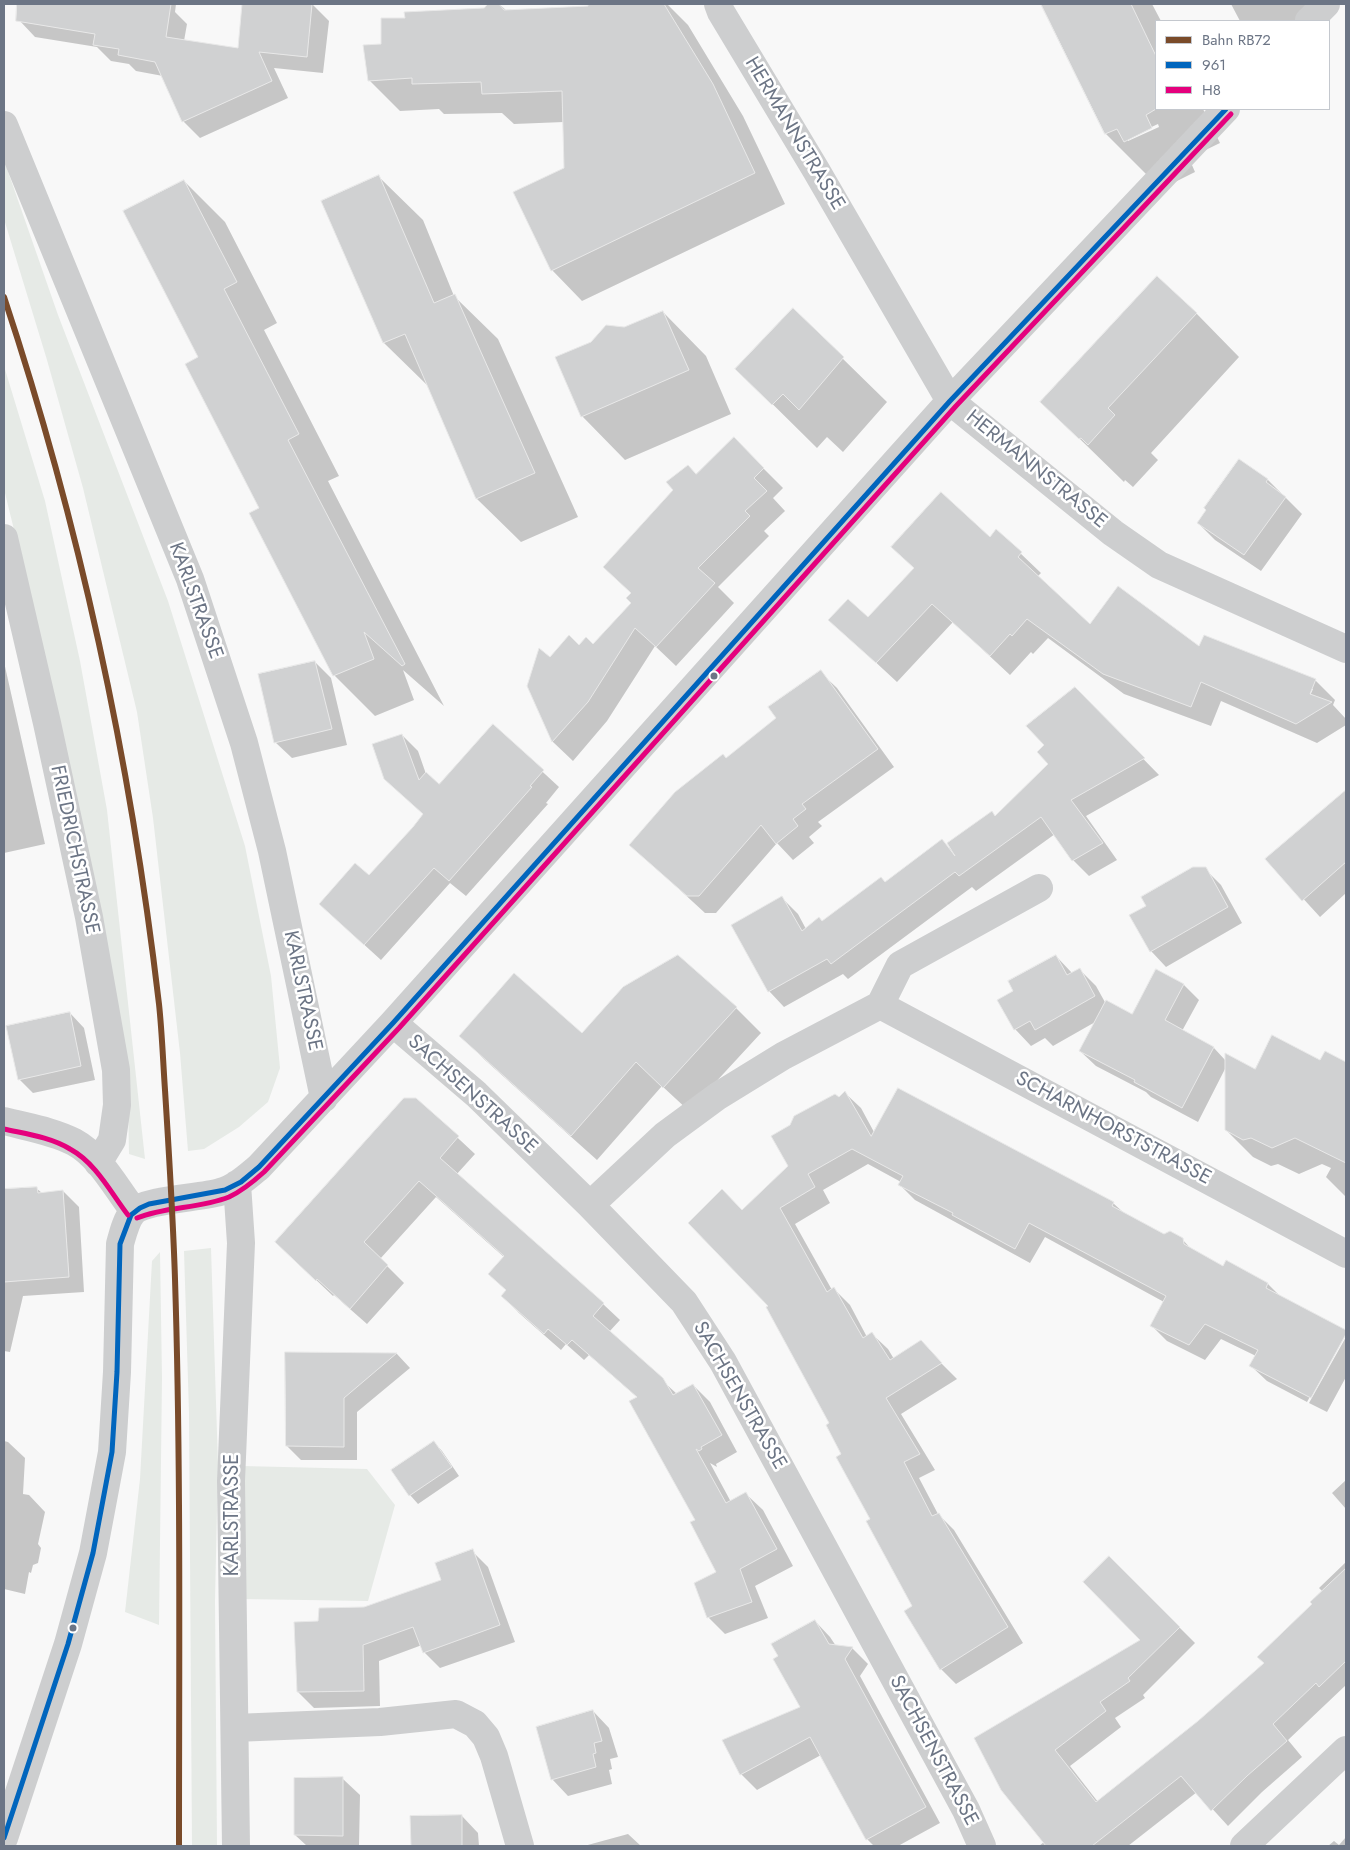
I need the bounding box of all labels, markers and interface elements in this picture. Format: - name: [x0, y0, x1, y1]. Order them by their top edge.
- legend: [1155, 20, 1330, 110]
- text: Bahn RB72: [1202, 29, 1271, 51]
- street label: HERMANNSTRASSE: [739, 53, 849, 215]
- text: 961: [1202, 54, 1226, 76]
- text: H8: [1202, 79, 1221, 101]
- street label: HERMANNSTRASSE: [961, 406, 1111, 534]
- street label: KARLSTRASSE: [163, 539, 227, 663]
- unlabelled marker: [709, 671, 719, 681]
- street label: FRIEDRICHSTRASSE: [44, 763, 104, 937]
- street label: KARLSTRASSE: [278, 929, 326, 1053]
- street label: SACHSENSTRASSE: [402, 1030, 542, 1160]
- street label: SCHARNHORSTSTRASSE: [1011, 1067, 1215, 1191]
- street label: SACHSENSTRASSE: [687, 1318, 791, 1474]
- street label: KARLSTRASSE: [221, 1454, 245, 1576]
- unlabelled marker: [68, 1623, 78, 1633]
- street label: SACHSENSTRASSE: [883, 1672, 983, 1830]

